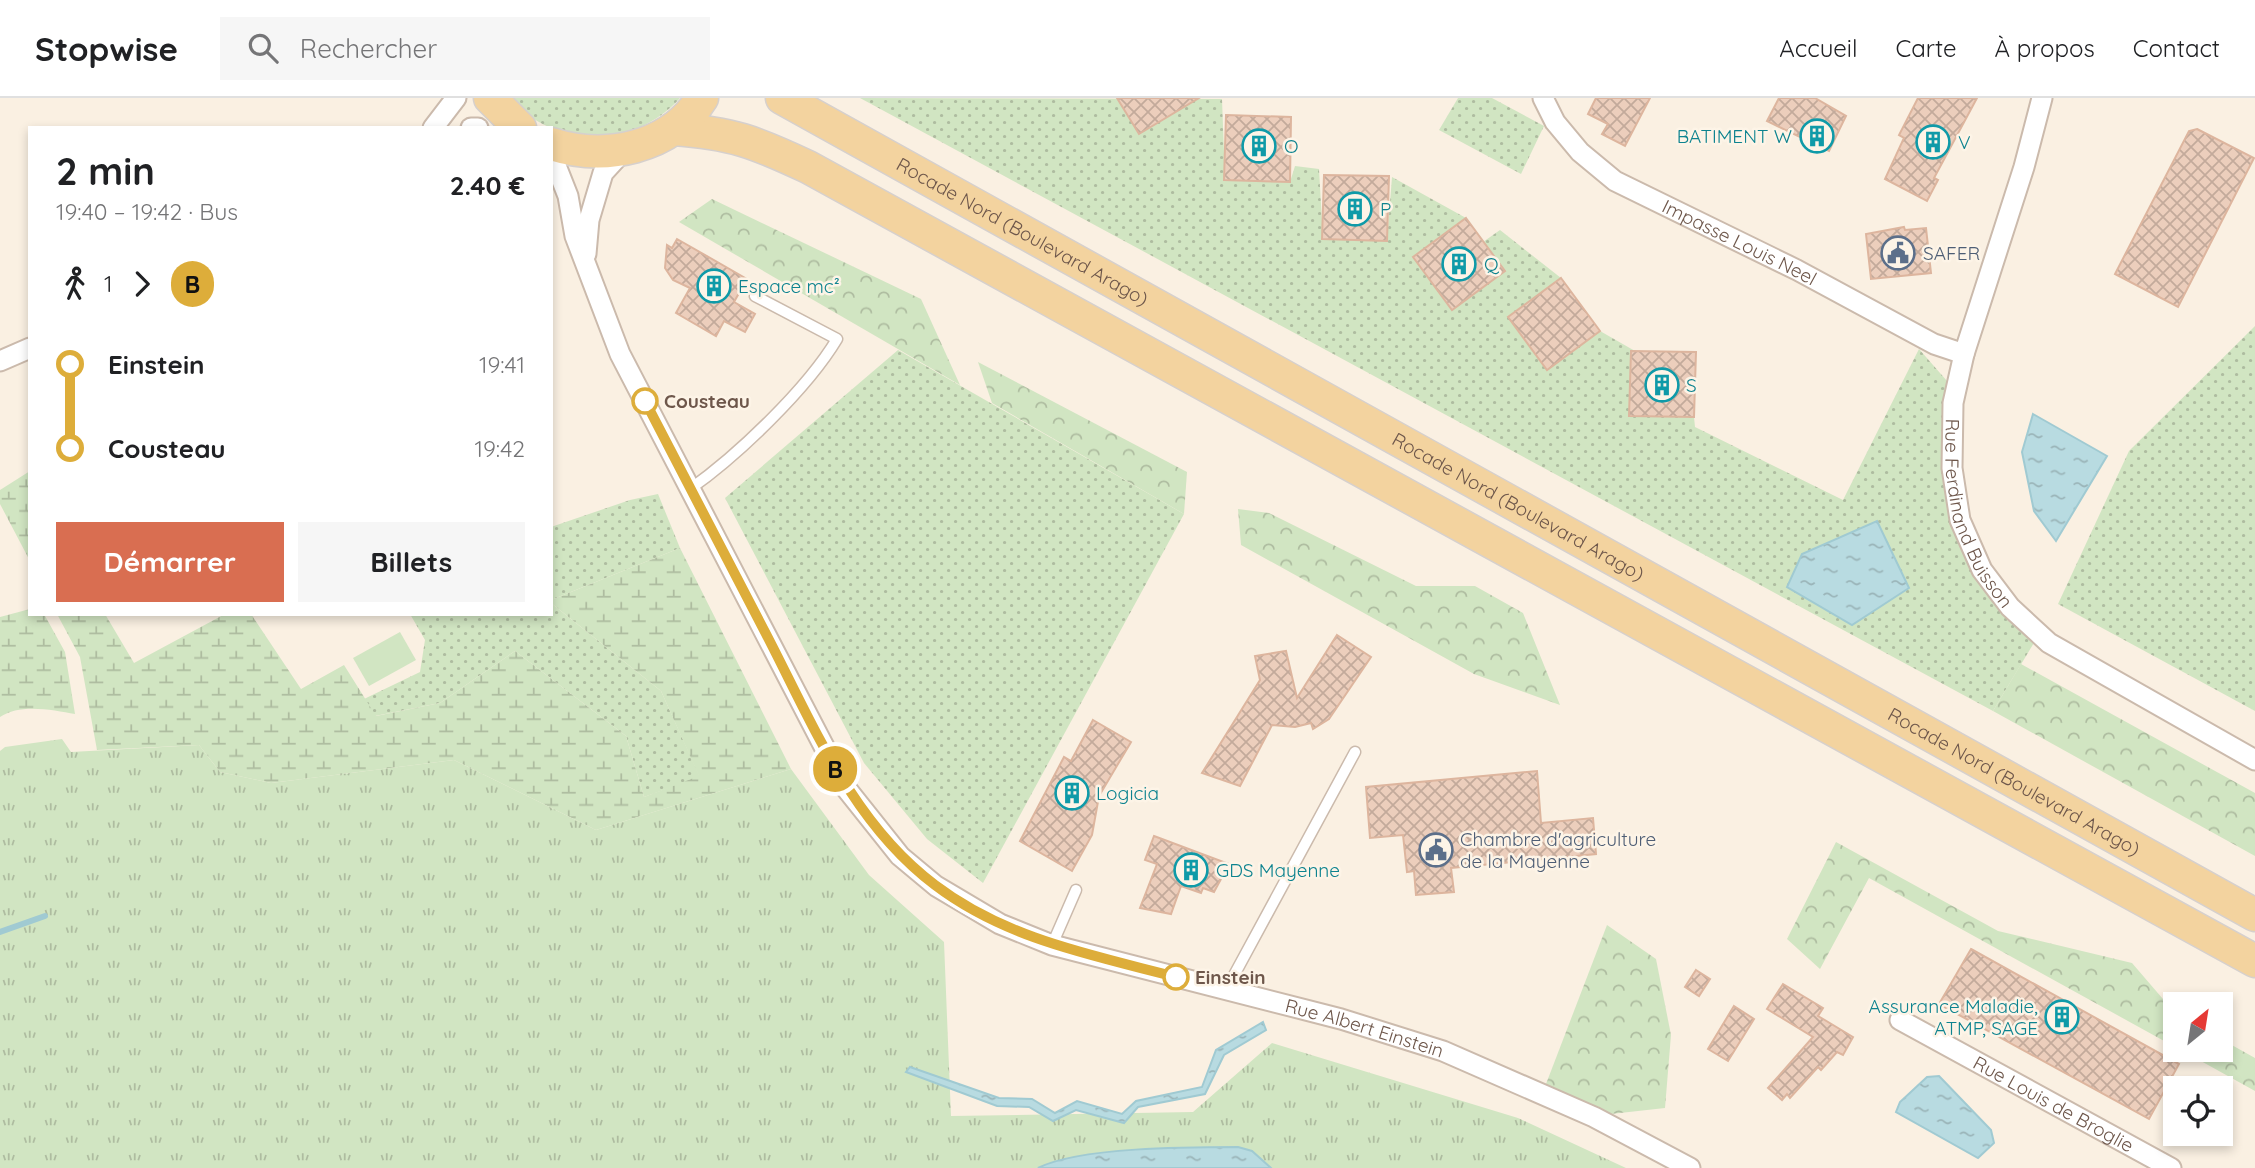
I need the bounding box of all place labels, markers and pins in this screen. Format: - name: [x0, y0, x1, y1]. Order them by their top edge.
- building icon: BATIMENT W: [1798, 117, 1836, 155]
- building icon: V: [1914, 123, 1952, 161]
- place label: BATIMENT W: [1677, 124, 1792, 148]
- building icon: O: [1240, 127, 1278, 165]
- place label: V: [1958, 130, 1971, 154]
- place label: O: [1284, 134, 1299, 158]
- building icon: P: [1336, 190, 1374, 228]
- place label: P: [1380, 197, 1391, 221]
- public building icon: SAFER: [1879, 234, 1917, 272]
- place label: SAFER: [1923, 241, 1980, 265]
- building icon: Q: [1440, 245, 1478, 283]
- place label: Q: [1484, 252, 1500, 276]
- building icon: Espace mc²: [695, 267, 733, 305]
- place label: Espace mc²: [738, 274, 840, 298]
- building icon: S: [1643, 366, 1681, 404]
- place label: S: [1686, 373, 1697, 397]
- marker: Cousteau: [632, 388, 658, 414]
- place label: Cousteau: [664, 389, 750, 413]
- building icon: Logicia: [1053, 774, 1091, 812]
- place label: Logicia: [1096, 781, 1159, 805]
- place label: Chambre d'agriculture de la Mayenne: [1460, 827, 1656, 873]
- public building icon: Chambre d'agriculture de la Mayenne: [1417, 831, 1455, 869]
- building icon: GDS Mayenne: [1172, 851, 1210, 889]
- place label: GDS Mayenne: [1216, 858, 1340, 882]
- marker: Einstein: [1163, 964, 1189, 990]
- place label: Einstein: [1195, 965, 1266, 989]
- place label: Assurance Maladie, ATMP, SAGE: [1869, 994, 2038, 1040]
- building icon: Assurance Maladie, ATMP, SAGE: [2043, 998, 2081, 1036]

